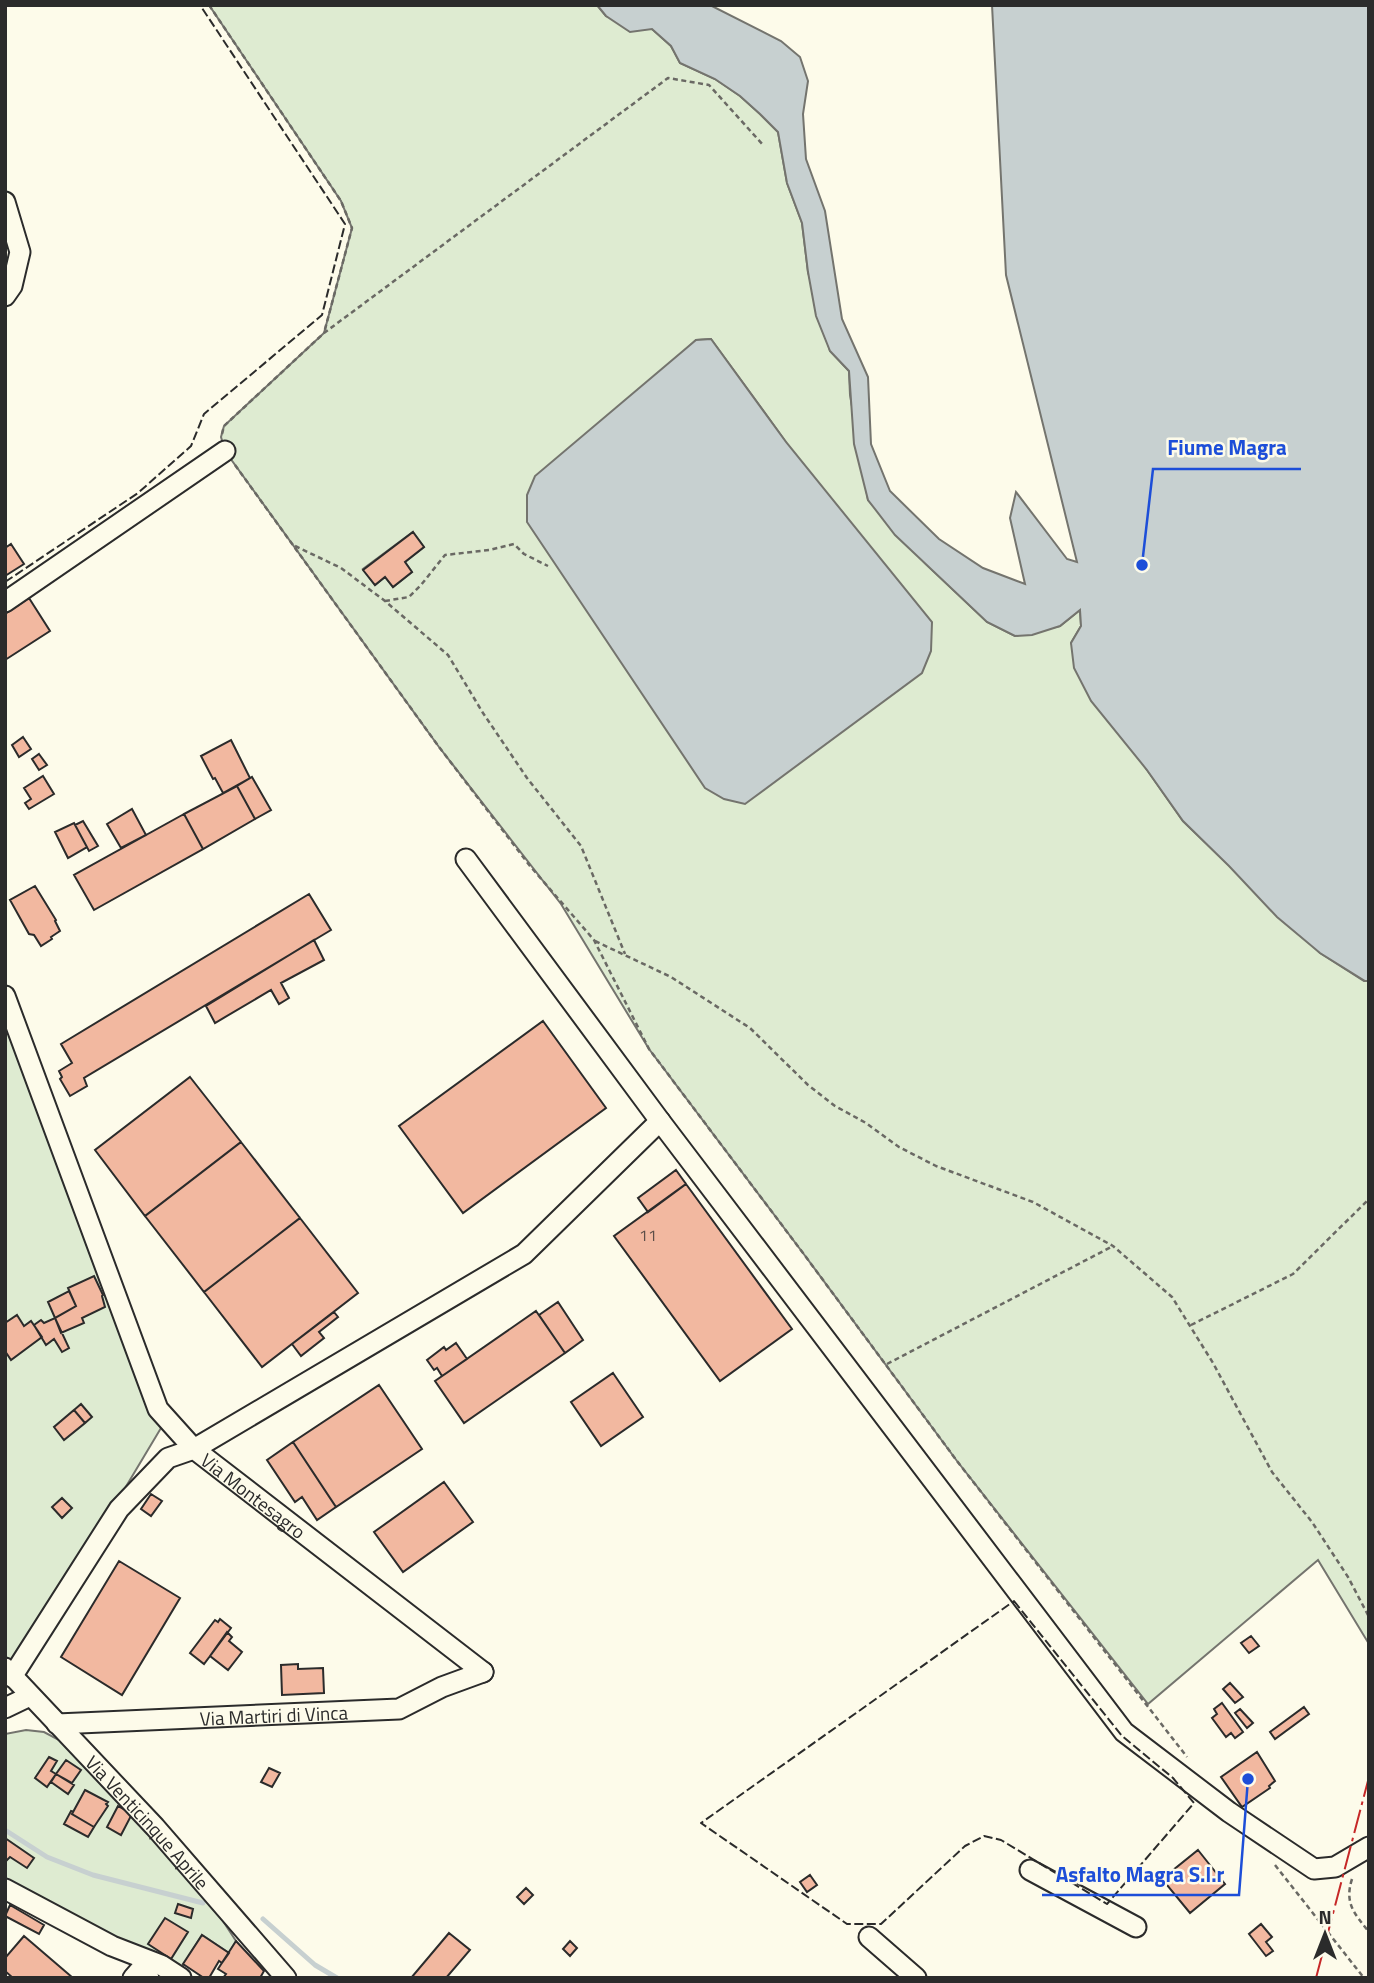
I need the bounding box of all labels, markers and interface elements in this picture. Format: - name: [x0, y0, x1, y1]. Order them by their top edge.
- callout: Fiume Magra: [1153, 427, 1301, 469]
- text: Fiume Magra: [1167, 431, 1287, 463]
- house number: 11: [639, 1223, 657, 1247]
- street label: Via Montesagro: [195, 1445, 313, 1545]
- street label: Via Martiri di Vinca: [199, 1697, 349, 1732]
- street label: Via Venticinque Aprile: [79, 1748, 217, 1895]
- callout: Asfalto Magra S.l.r: [1042, 1853, 1239, 1895]
- text: Asfalto Magra S.l.r: [1056, 1858, 1225, 1890]
- north arrow: [1290, 1899, 1360, 1969]
- text: N: [1318, 1902, 1332, 1931]

